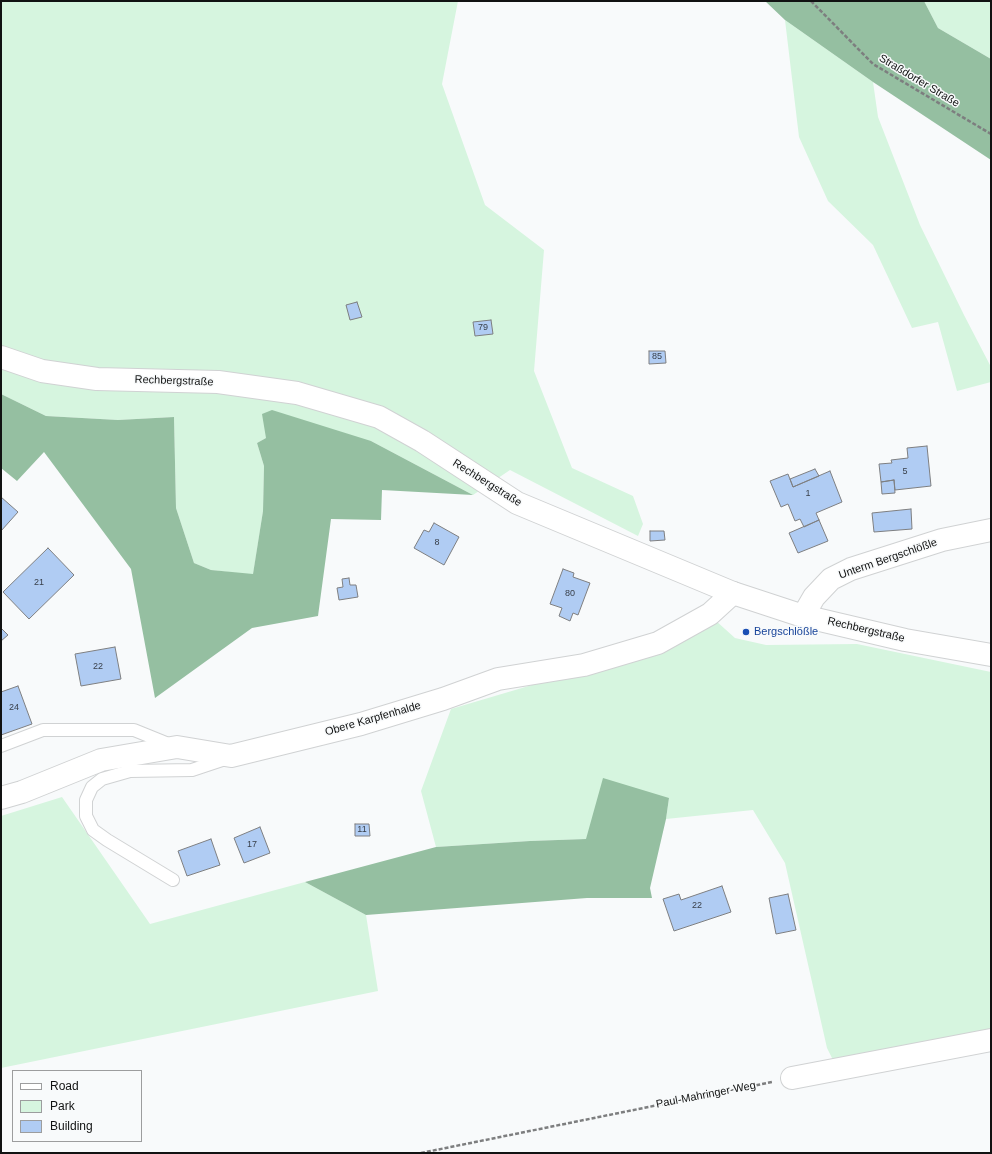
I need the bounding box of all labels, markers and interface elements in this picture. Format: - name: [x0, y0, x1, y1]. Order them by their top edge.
- street label: Straßdorfer Straße: [876, 52, 962, 110]
- house number: 79: [478, 323, 488, 333]
- house number: 85: [652, 352, 662, 362]
- street label: Rechbergstraße: [134, 373, 214, 389]
- street label: Rechbergstraße: [450, 457, 524, 509]
- house number: 5: [902, 467, 908, 477]
- house number: 1: [805, 489, 811, 499]
- street label: Unterm Bergschlößle: [837, 536, 939, 582]
- house number: 8: [434, 538, 440, 548]
- house number: 21: [34, 578, 44, 588]
- house number: 80: [565, 589, 575, 599]
- street label: Rechbergstraße: [826, 615, 906, 645]
- place label: Bergschlößle: [754, 625, 818, 639]
- marker: Bergschlößle: [741, 627, 751, 637]
- house number: 22: [93, 662, 103, 672]
- street label: Obere Karpfenhalde: [324, 699, 422, 739]
- house number: 24: [9, 703, 19, 713]
- house number: 11: [357, 825, 367, 835]
- house number: 17: [247, 840, 257, 850]
- house number: 22: [692, 901, 702, 911]
- legend: [12, 1070, 142, 1142]
- text: Road: [50, 1079, 79, 1093]
- street label: Paul-Mahringer-Weg: [655, 1079, 757, 1111]
- text: Park: [50, 1099, 75, 1113]
- text: Building: [50, 1119, 93, 1133]

